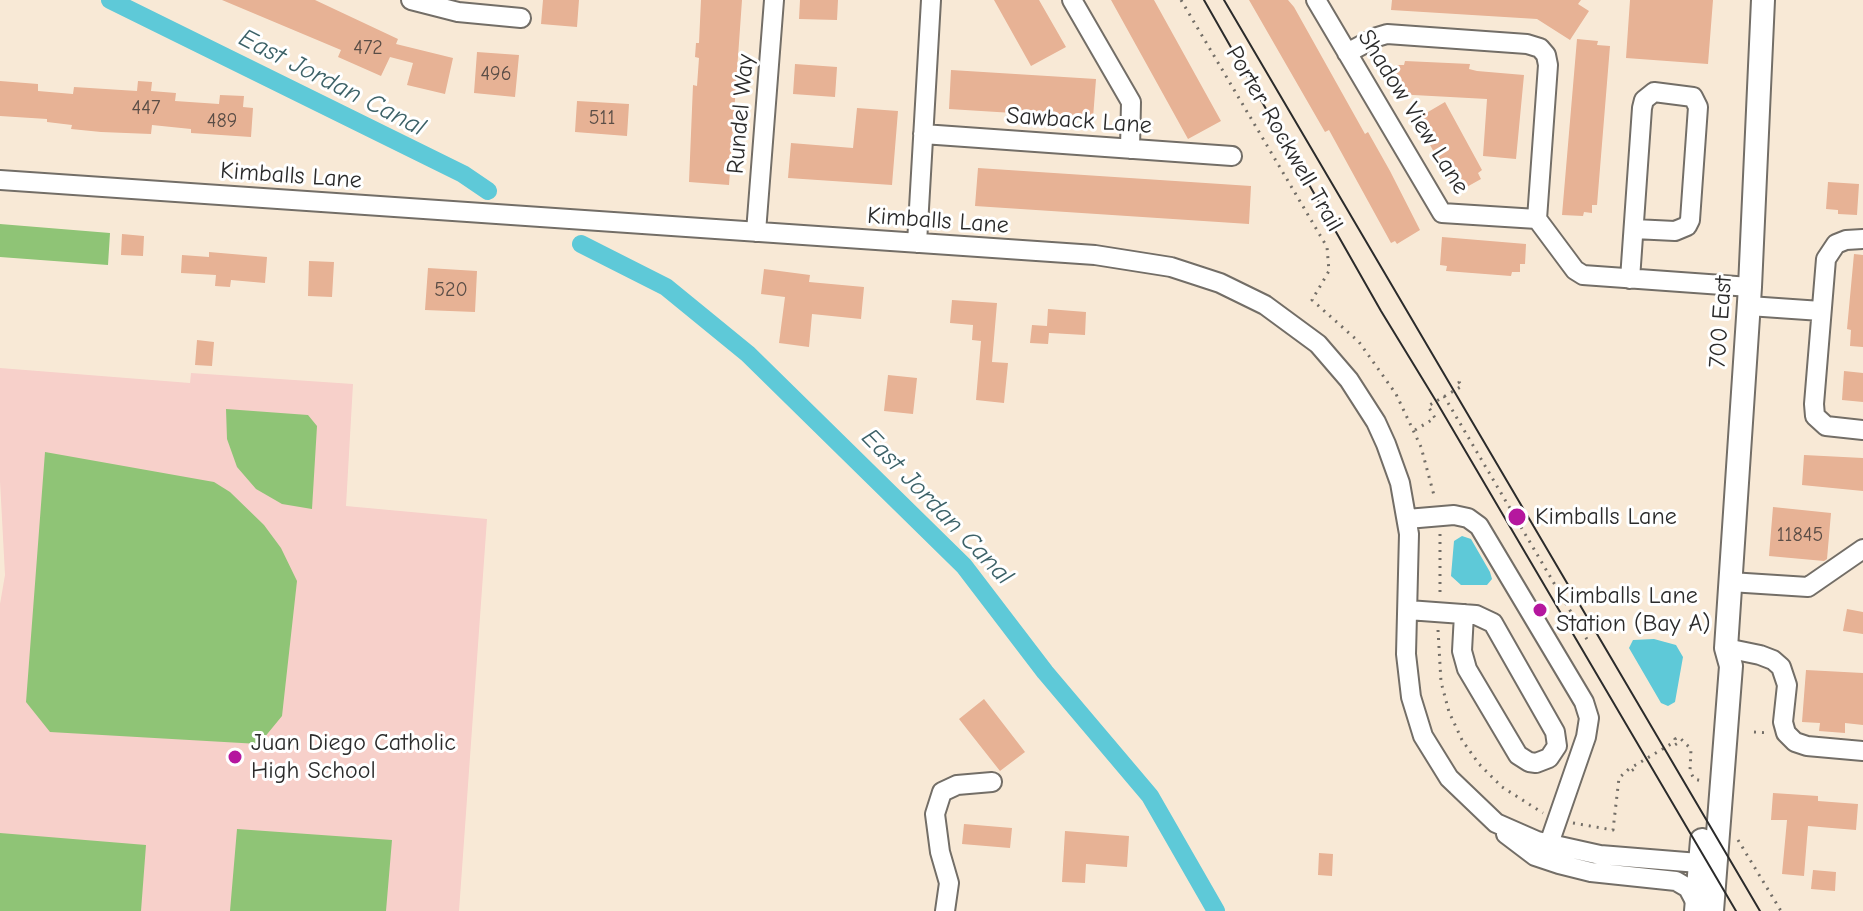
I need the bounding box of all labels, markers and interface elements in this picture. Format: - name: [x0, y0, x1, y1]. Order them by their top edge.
- water label: East Jordan Canal: [234, 23, 430, 143]
- street label: Shadow View Lane: [1351, 25, 1475, 199]
- house number: 472: [353, 36, 383, 60]
- street label: Porter Rockwell Trail: [1219, 41, 1349, 237]
- street label: Rundel Way: [721, 53, 761, 175]
- house number: 496: [480, 62, 512, 86]
- house number: 447: [132, 96, 160, 120]
- street label: Sawback Lane: [1005, 102, 1153, 140]
- house number: 511: [589, 106, 615, 130]
- house number: 489: [207, 109, 237, 133]
- street label: Kimballs Lane: [219, 157, 363, 195]
- street label: Kimballs Lane: [866, 202, 1010, 240]
- street label: 700 East: [1703, 275, 1739, 369]
- house number: 520: [434, 278, 468, 302]
- water label: East Jordan Canal: [855, 422, 1019, 592]
- place label: Kimballs Lane: [1535, 503, 1677, 531]
- marker: Kimballs Lane: [1506, 506, 1528, 528]
- house number: 11845: [1777, 523, 1823, 547]
- place label: Kimballs Lane Station (Bay A): [1556, 582, 1711, 638]
- marker: Kimballs Lane Station (Bay A): [1531, 601, 1549, 619]
- place label: Juan Diego Catholic High School: [251, 729, 456, 785]
- marker: Juan Diego Catholic High School: [226, 748, 244, 766]

